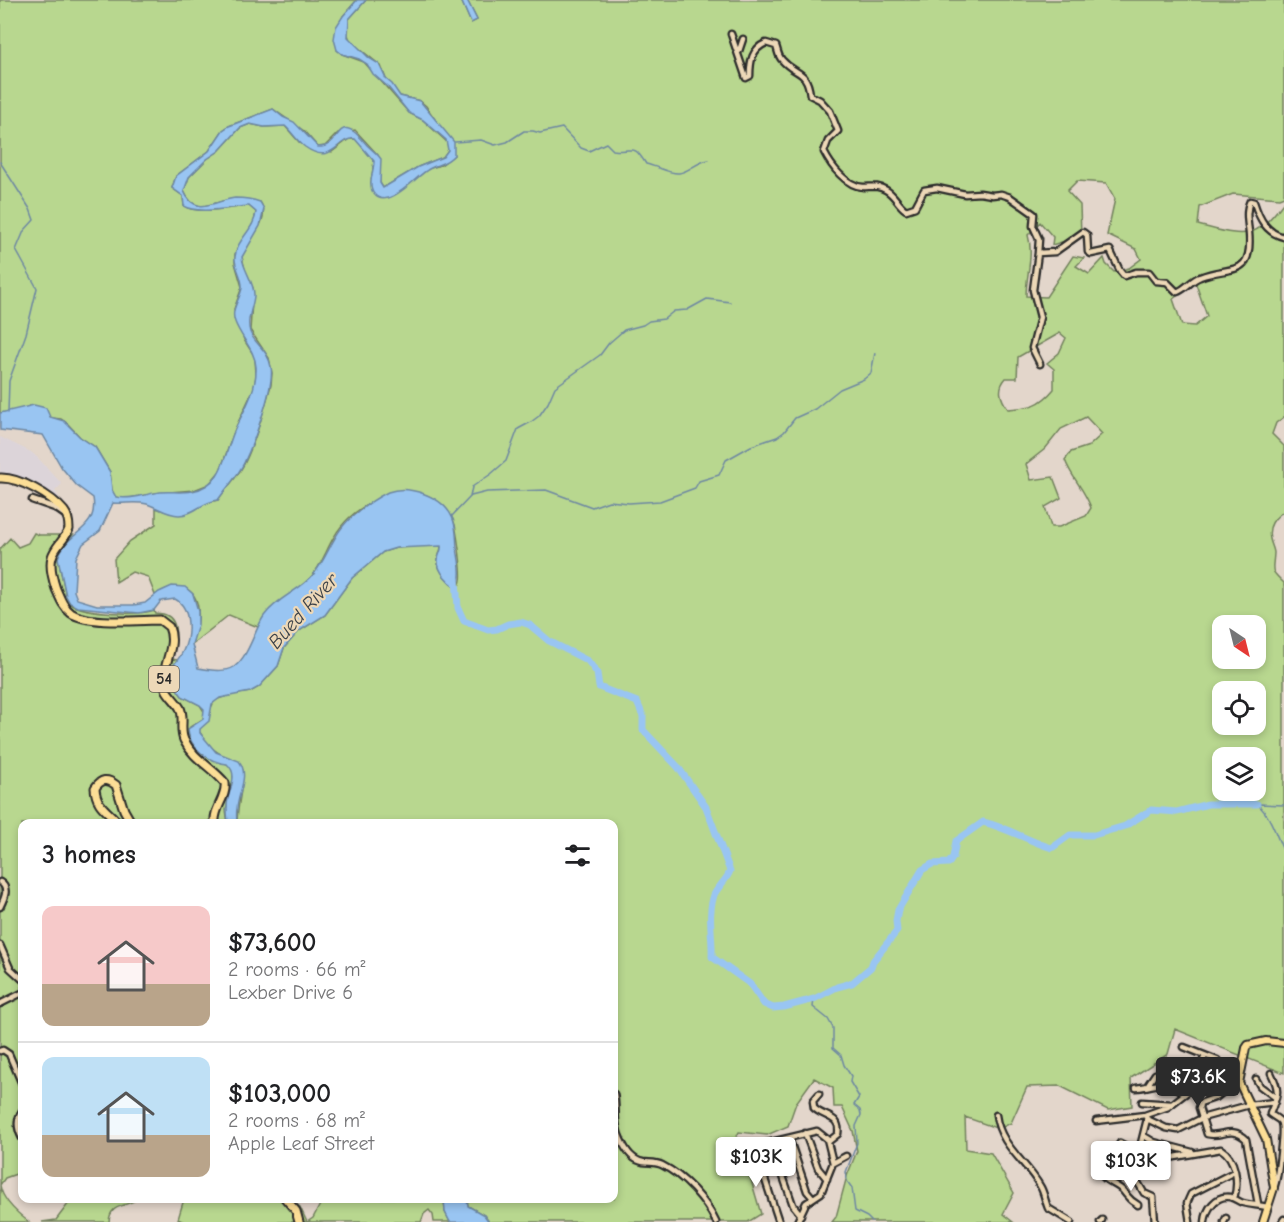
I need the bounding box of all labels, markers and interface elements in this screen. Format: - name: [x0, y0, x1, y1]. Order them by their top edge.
- water label: Bued River: [263, 568, 343, 653]
- north arrow: [1212, 615, 1266, 669]
- map controls: [1212, 615, 1266, 801]
- road number: 54: [149, 666, 179, 692]
- button: locate: [1212, 681, 1266, 735]
- button: layers: [1212, 747, 1266, 801]
- icon: filters: [561, 839, 594, 872]
- text: 3 homes: [42, 840, 136, 870]
- text: $73,600: [228, 928, 316, 958]
- icon: home: [90, 930, 162, 1002]
- text: 2 rooms · 66 m²: [228, 958, 366, 981]
- text: Lexber Drive 6: [228, 981, 353, 1004]
- pin: $73.6K: [1149, 1057, 1247, 1108]
- text: $73.6K: [1170, 1065, 1226, 1088]
- text: $103,000: [228, 1079, 331, 1109]
- icon: home: [90, 1081, 162, 1153]
- text: 2 rooms · 68 m²: [228, 1109, 365, 1132]
- text: Apple Leaf Street: [228, 1132, 374, 1155]
- pin: $103K: [714, 1137, 798, 1188]
- pin: $103K: [1089, 1141, 1173, 1192]
- text: $103K: [730, 1145, 782, 1168]
- text: $103K: [1105, 1149, 1157, 1172]

